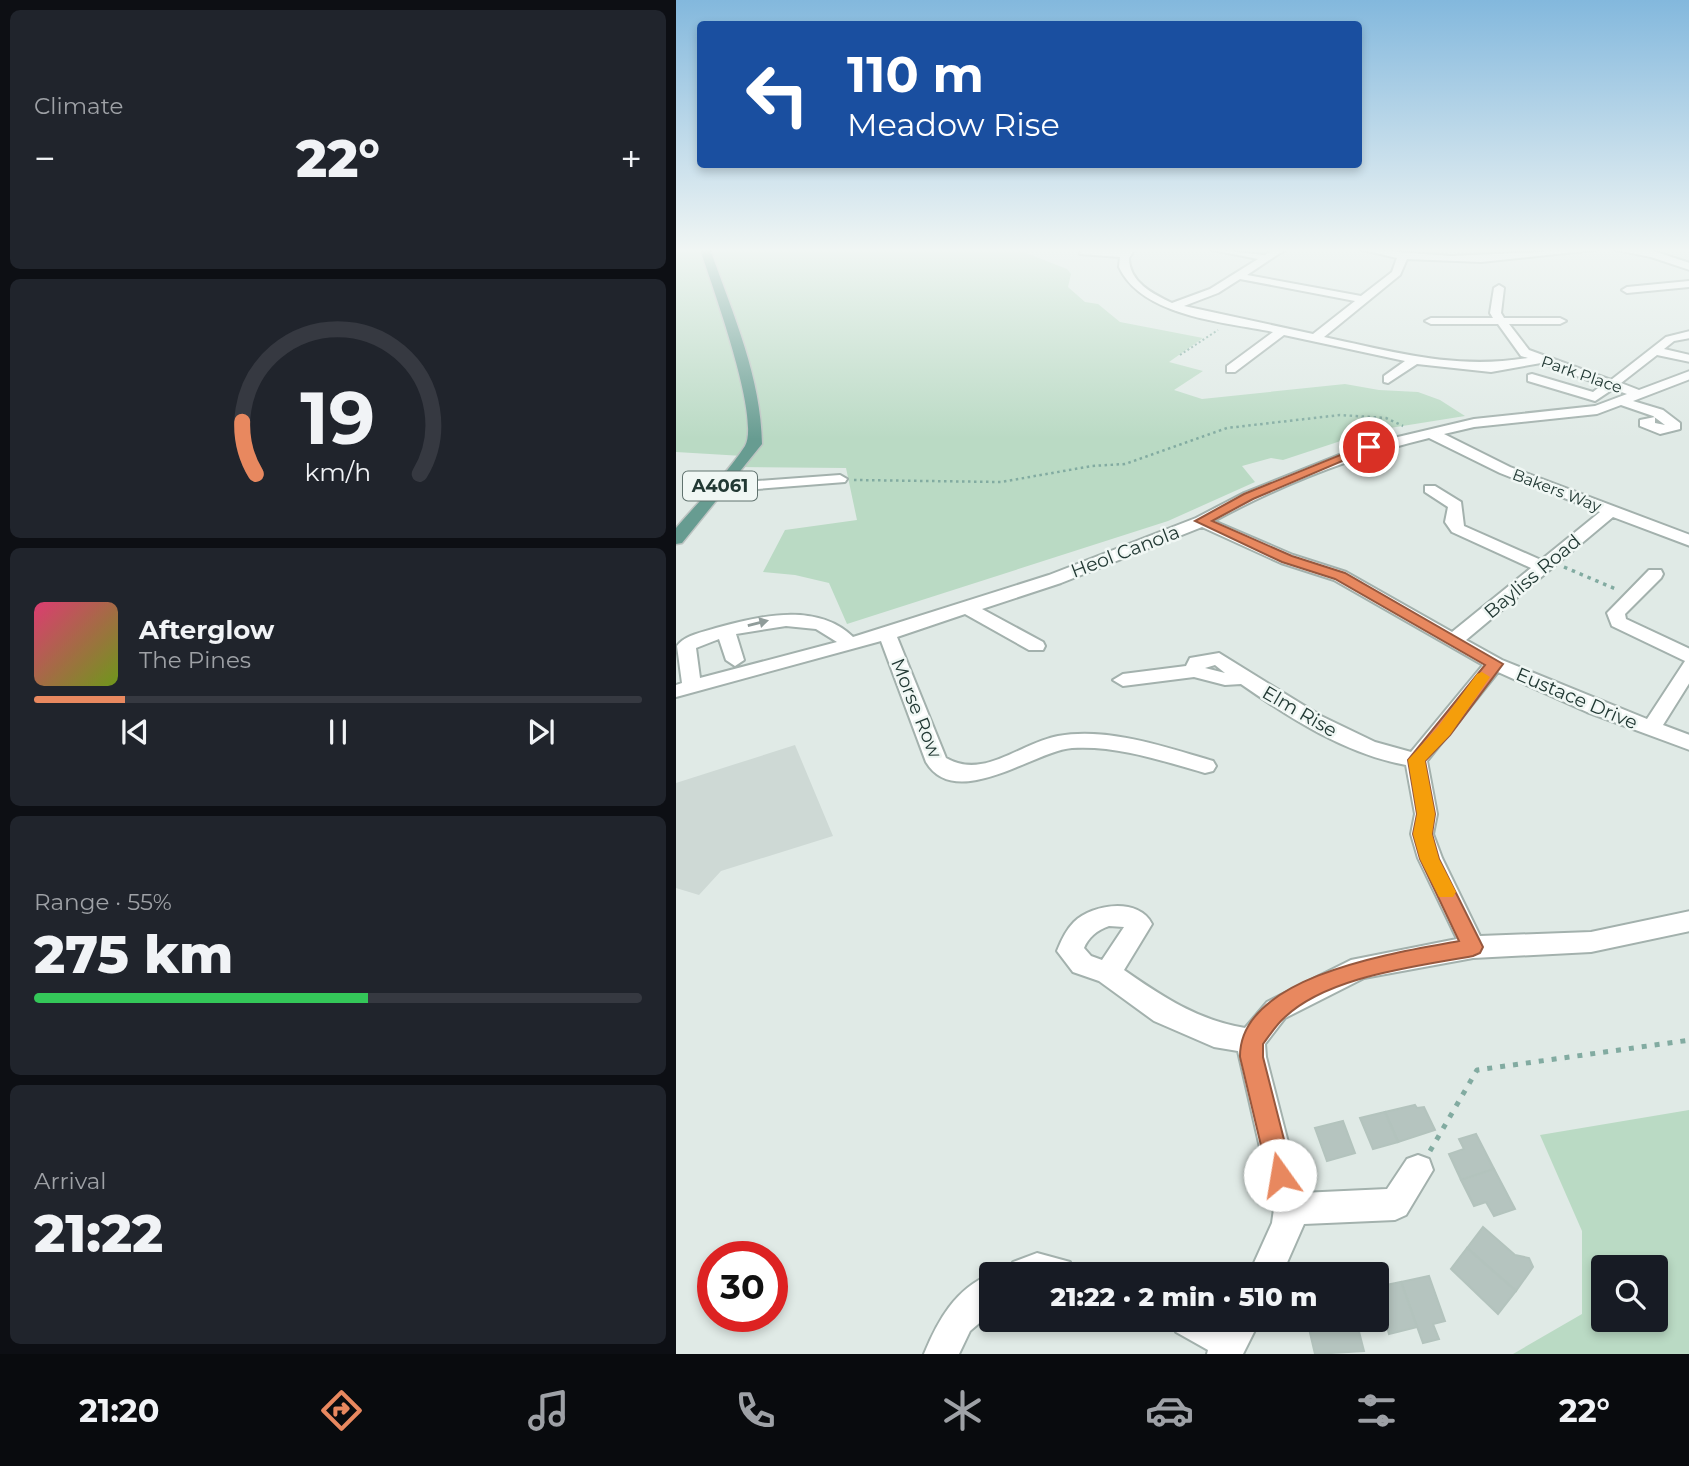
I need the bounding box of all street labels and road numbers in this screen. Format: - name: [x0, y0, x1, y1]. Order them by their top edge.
- street label: Park Place: [1539, 352, 1625, 397]
- street label: Bakers Way: [1510, 465, 1604, 516]
- road number: A4061: [683, 472, 757, 500]
- street label: Heol Canola: [1068, 520, 1183, 583]
- street label: Bayliss Road: [1479, 529, 1585, 623]
- street label: Morse Row: [886, 655, 947, 762]
- street label: Eustace Drive: [1513, 662, 1641, 734]
- street label: Elm Rise: [1258, 681, 1341, 742]

